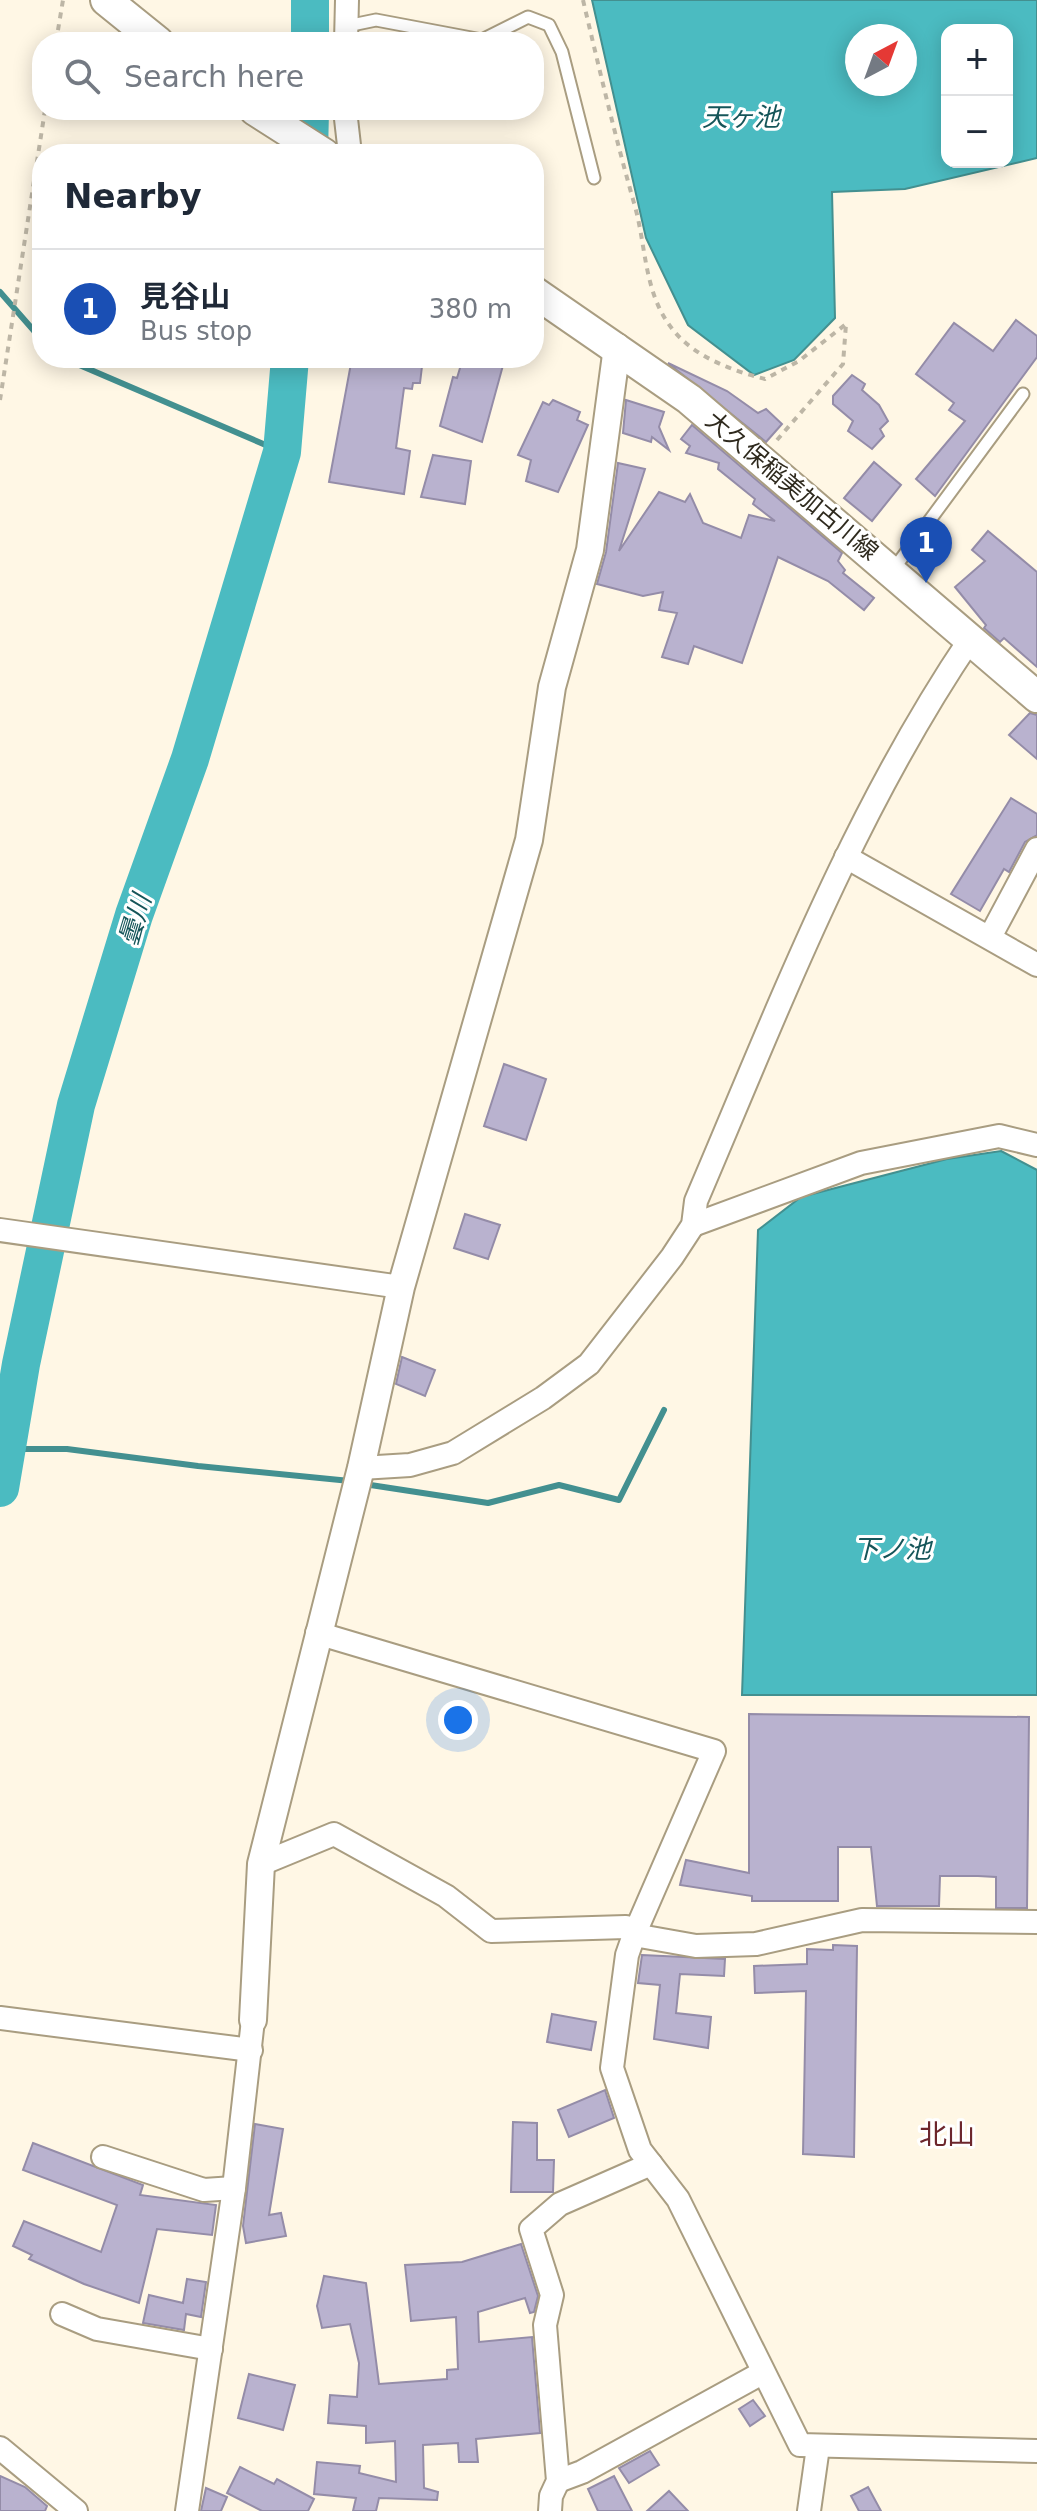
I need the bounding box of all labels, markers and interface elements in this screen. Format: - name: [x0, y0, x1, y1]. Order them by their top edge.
- north arrow: [845, 24, 917, 96]
- map controls: [941, 24, 1013, 168]
- button: +: [941, 24, 1013, 96]
- search box: [32, 32, 544, 120]
- icon: search: [60, 54, 104, 98]
- text: Search here: [124, 59, 304, 94]
- button: −: [941, 96, 1013, 168]
- water label: 天ヶ池: [702, 102, 783, 132]
- text: Nearby: [64, 176, 202, 216]
- text: 見谷山: [140, 279, 230, 314]
- text: 1: [81, 294, 99, 324]
- text: 380 m: [429, 294, 512, 324]
- text: Bus stop: [140, 316, 252, 346]
- street label: 大久保稲美加古川線: [700, 406, 884, 566]
- pin: 1: [900, 517, 952, 583]
- water label: 曇川: [113, 888, 158, 949]
- water label: 下ノ池: [853, 1534, 934, 1564]
- your location: [438, 1700, 478, 1740]
- district label: 北山: [919, 2118, 975, 2151]

